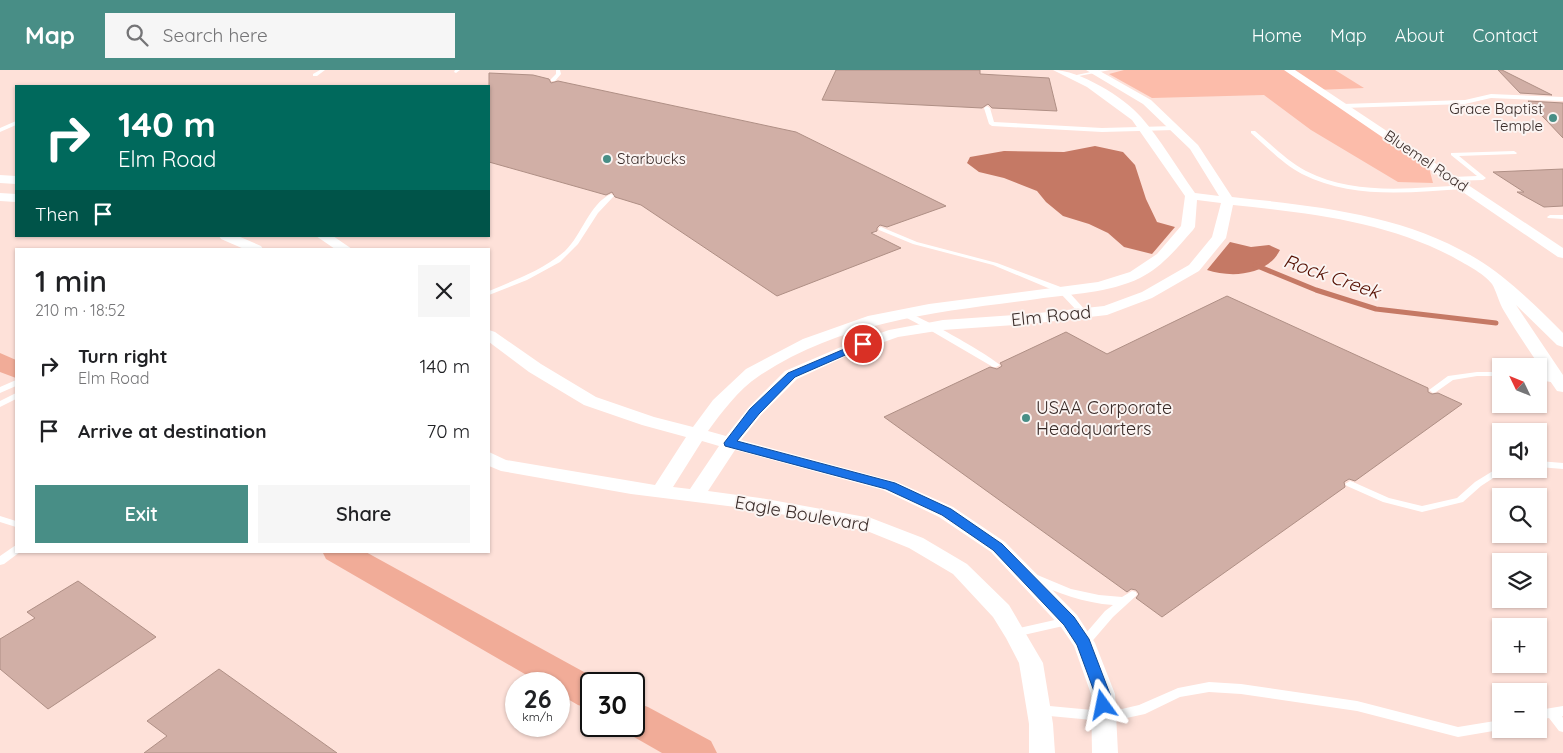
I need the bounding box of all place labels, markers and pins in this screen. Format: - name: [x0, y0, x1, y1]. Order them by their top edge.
- place label: Grace Baptist Temple: [1449, 99, 1543, 135]
- marker: Grace Baptist Temple: [1547, 112, 1559, 124]
- place label: Starbucks: [617, 149, 686, 168]
- marker: Starbucks: [601, 153, 613, 165]
- pin: [842, 323, 884, 365]
- place label: USAA Corporate Headquarters: [1036, 396, 1172, 440]
- marker: USAA Corporate Headquarters: [1020, 412, 1032, 424]

